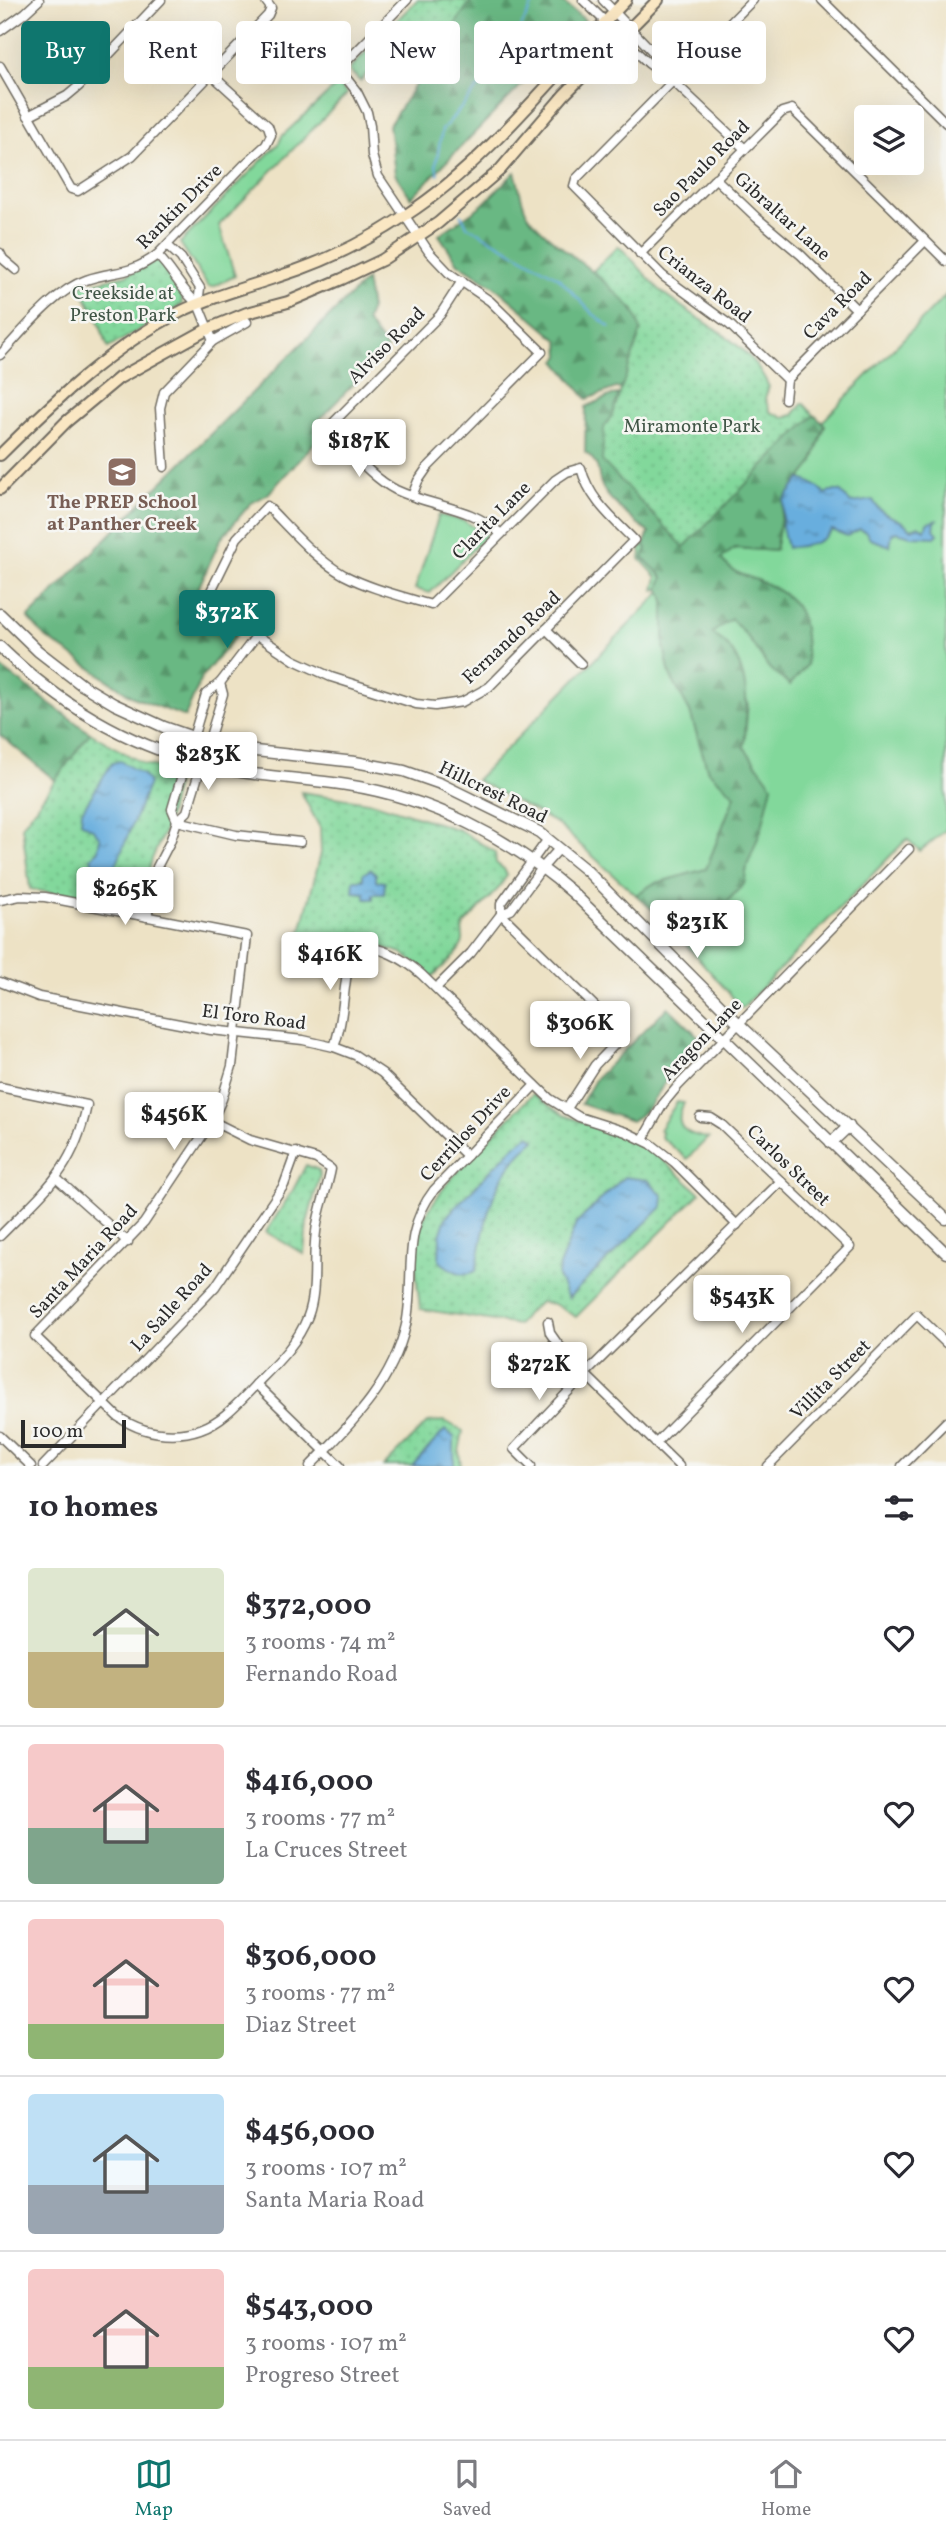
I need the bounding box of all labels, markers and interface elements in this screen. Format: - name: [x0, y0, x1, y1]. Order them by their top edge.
- chip: Buy: [21, 21, 110, 84]
- chip: Rent: [124, 21, 222, 84]
- chip: Filters: [236, 21, 351, 84]
- chip: New: [365, 21, 460, 84]
- chip: Apartment: [474, 21, 638, 84]
- chip: House: [652, 21, 766, 84]
- map controls: [854, 105, 924, 175]
- button: layers: [854, 105, 924, 175]
- street label: Sao Paulo Road: [648, 115, 756, 223]
- street label: Rankin Drive: [131, 158, 229, 256]
- street label: Gibraltar Lane: [728, 167, 836, 267]
- street label: Crianza Road: [652, 240, 756, 330]
- street label: Cava Road: [798, 266, 878, 346]
- park label: Creekside at Preston Park: [70, 281, 176, 329]
- street label: Alviso Road: [343, 302, 431, 390]
- park label: Miramonte Park: [623, 414, 761, 440]
- pin: $187K: [310, 420, 408, 479]
- text: $187K: [328, 426, 390, 458]
- school or university icon: The PREP School at Panther Creek: [105, 455, 139, 489]
- street label: Clarita Lane: [447, 476, 537, 566]
- place label: The PREP School at Panther Creek: [47, 490, 197, 538]
- street label: Fernando Road: [457, 585, 567, 691]
- pin: $372K: [178, 590, 276, 650]
- text: $372K: [195, 597, 259, 629]
- pin: $283K: [159, 732, 257, 792]
- text: $283K: [175, 739, 241, 771]
- street label: Hillcrest Road: [434, 755, 552, 831]
- pin: $265K: [76, 867, 174, 927]
- text: $265K: [92, 874, 158, 906]
- pin: $231K: [648, 900, 746, 960]
- text: $231K: [666, 907, 728, 939]
- pin: $416K: [281, 932, 379, 992]
- text: $416K: [297, 939, 363, 971]
- street label: Aragon Lane: [656, 993, 748, 1087]
- street label: El Toro Road: [200, 999, 308, 1037]
- pin: $306K: [531, 1002, 629, 1061]
- text: $306K: [546, 1008, 614, 1040]
- street label: Cerrillos Drive: [415, 1080, 517, 1188]
- pin: $456K: [125, 1092, 223, 1152]
- text: $456K: [141, 1099, 207, 1131]
- street label: Carlos Street: [740, 1119, 836, 1213]
- street label: Santa Maria Road: [24, 1199, 144, 1325]
- street label: La Salle Road: [125, 1258, 219, 1358]
- pin: $543K: [693, 1276, 791, 1335]
- text: $543K: [709, 1282, 775, 1314]
- street label: Villita Street: [785, 1334, 877, 1426]
- pin: $272K: [490, 1342, 588, 1402]
- text: $272K: [507, 1349, 571, 1381]
- scale bar: [21, 1417, 126, 1449]
- text: 100 m: [32, 1419, 83, 1445]
- text: 10 homes: [28, 1487, 158, 1529]
- icon: filters: [880, 1489, 918, 1527]
- text: $372,000: [245, 1585, 371, 1627]
- icon: home: [84, 1596, 168, 1680]
- icon: heart: [880, 1619, 918, 1657]
- text: 3 rooms · 74 m²: [245, 1627, 395, 1659]
- text: Fernando Road: [245, 1659, 398, 1691]
- text: $416,000: [245, 1761, 373, 1803]
- icon: home: [84, 1772, 168, 1856]
- icon: heart: [880, 1795, 918, 1833]
- text: 3 rooms · 77 m²: [245, 1803, 395, 1835]
- text: La Cruces Street: [245, 1835, 407, 1867]
- text: $306,000: [245, 1936, 376, 1978]
- icon: home: [84, 1947, 168, 2031]
- icon: heart: [880, 1970, 918, 2008]
- text: 3 rooms · 77 m²: [245, 1978, 395, 2010]
- text: Diaz Street: [245, 2010, 357, 2042]
- text: $456,000: [245, 2111, 375, 2153]
- icon: home: [84, 2122, 168, 2206]
- icon: heart: [880, 2145, 918, 2183]
- text: 3 rooms · 107 m²: [245, 2153, 407, 2185]
- text: Santa Maria Road: [245, 2185, 424, 2217]
- text: $543,000: [245, 2286, 373, 2328]
- icon: home: [84, 2297, 168, 2381]
- icon: heart: [880, 2320, 918, 2358]
- text: 3 rooms · 107 m²: [245, 2328, 407, 2360]
- text: Progreso Street: [245, 2360, 400, 2392]
- tab: Map: [135, 2455, 173, 2523]
- tab: Saved: [442, 2455, 491, 2523]
- tab: Home: [761, 2455, 811, 2523]

